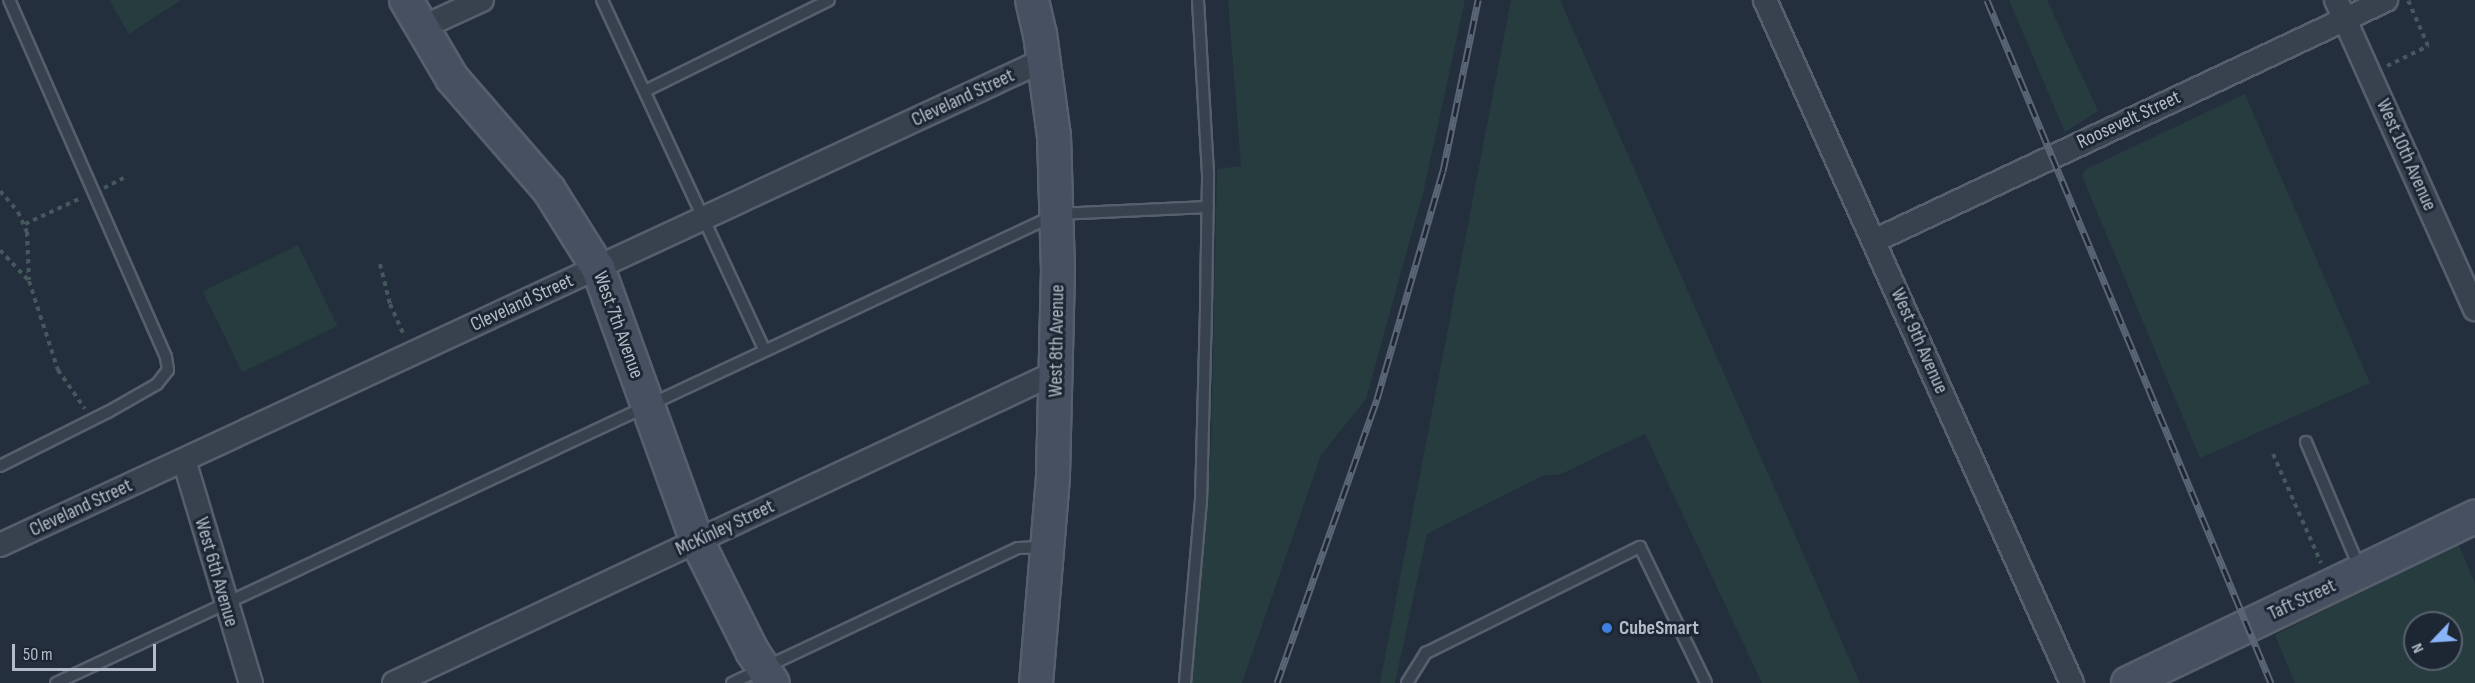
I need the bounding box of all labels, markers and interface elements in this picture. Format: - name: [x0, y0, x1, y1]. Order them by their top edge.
- street label: Cleveland Street: [908, 64, 1018, 132]
- street label: Roosevelt Street: [2073, 86, 2185, 154]
- street label: West 10th Avenue: [2371, 95, 2441, 215]
- street label: West 7th Avenue: [588, 268, 648, 382]
- street label: Cleveland Street: [467, 269, 577, 337]
- street label: West 8th Avenue: [1044, 284, 1070, 398]
- street label: West 9th Avenue: [1885, 285, 1953, 397]
- street label: Cleveland Street: [26, 474, 136, 542]
- street label: McKinley Street: [672, 495, 778, 561]
- street label: West 6th Avenue: [189, 515, 243, 629]
- street label: Taft Street: [2264, 574, 2340, 626]
- north arrow: [2403, 611, 2463, 671]
- place label: CubeSmart: [1619, 616, 1699, 640]
- marker: CubeSmart: [1600, 621, 1614, 635]
- scale bar: [15, 632, 159, 670]
- text: N: [2408, 640, 2428, 656]
- text: 50 m: [23, 644, 53, 665]

